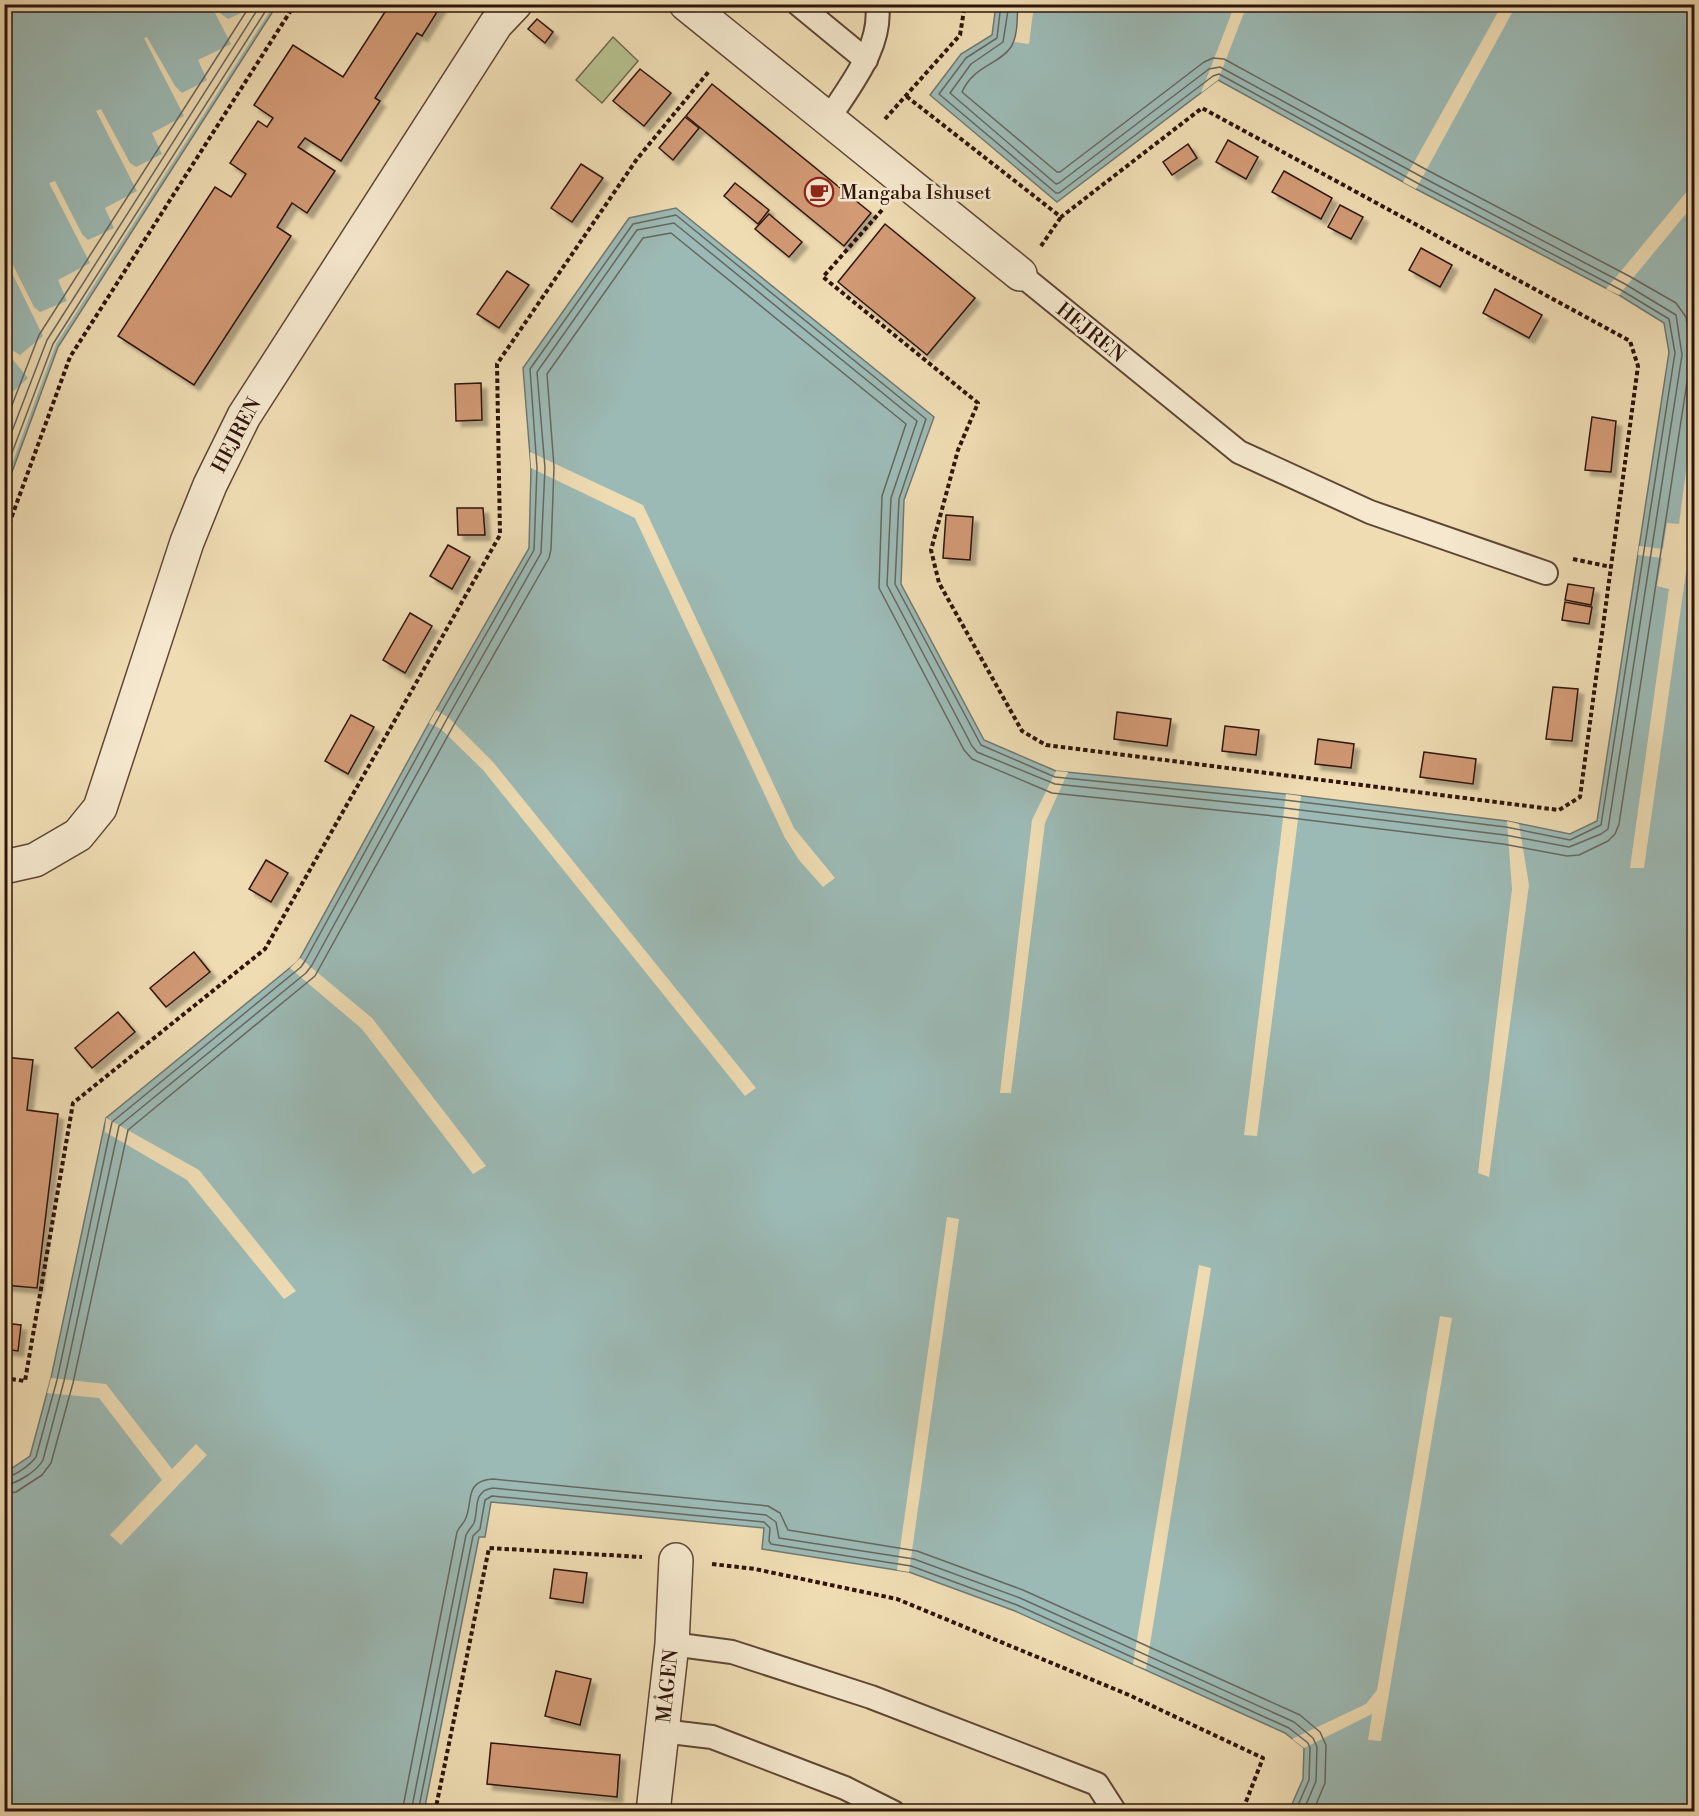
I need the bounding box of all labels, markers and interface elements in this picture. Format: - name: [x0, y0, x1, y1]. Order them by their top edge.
- cafe icon: Mangaba Ishuset: [803, 176, 835, 208]
- place label: Mangaba Ishuset: [840, 181, 991, 206]
- street label: HEJREN: [1050, 298, 1130, 369]
- street label: HEJREN: [207, 394, 268, 478]
- street label: MÅGEN: [651, 1648, 685, 1724]

